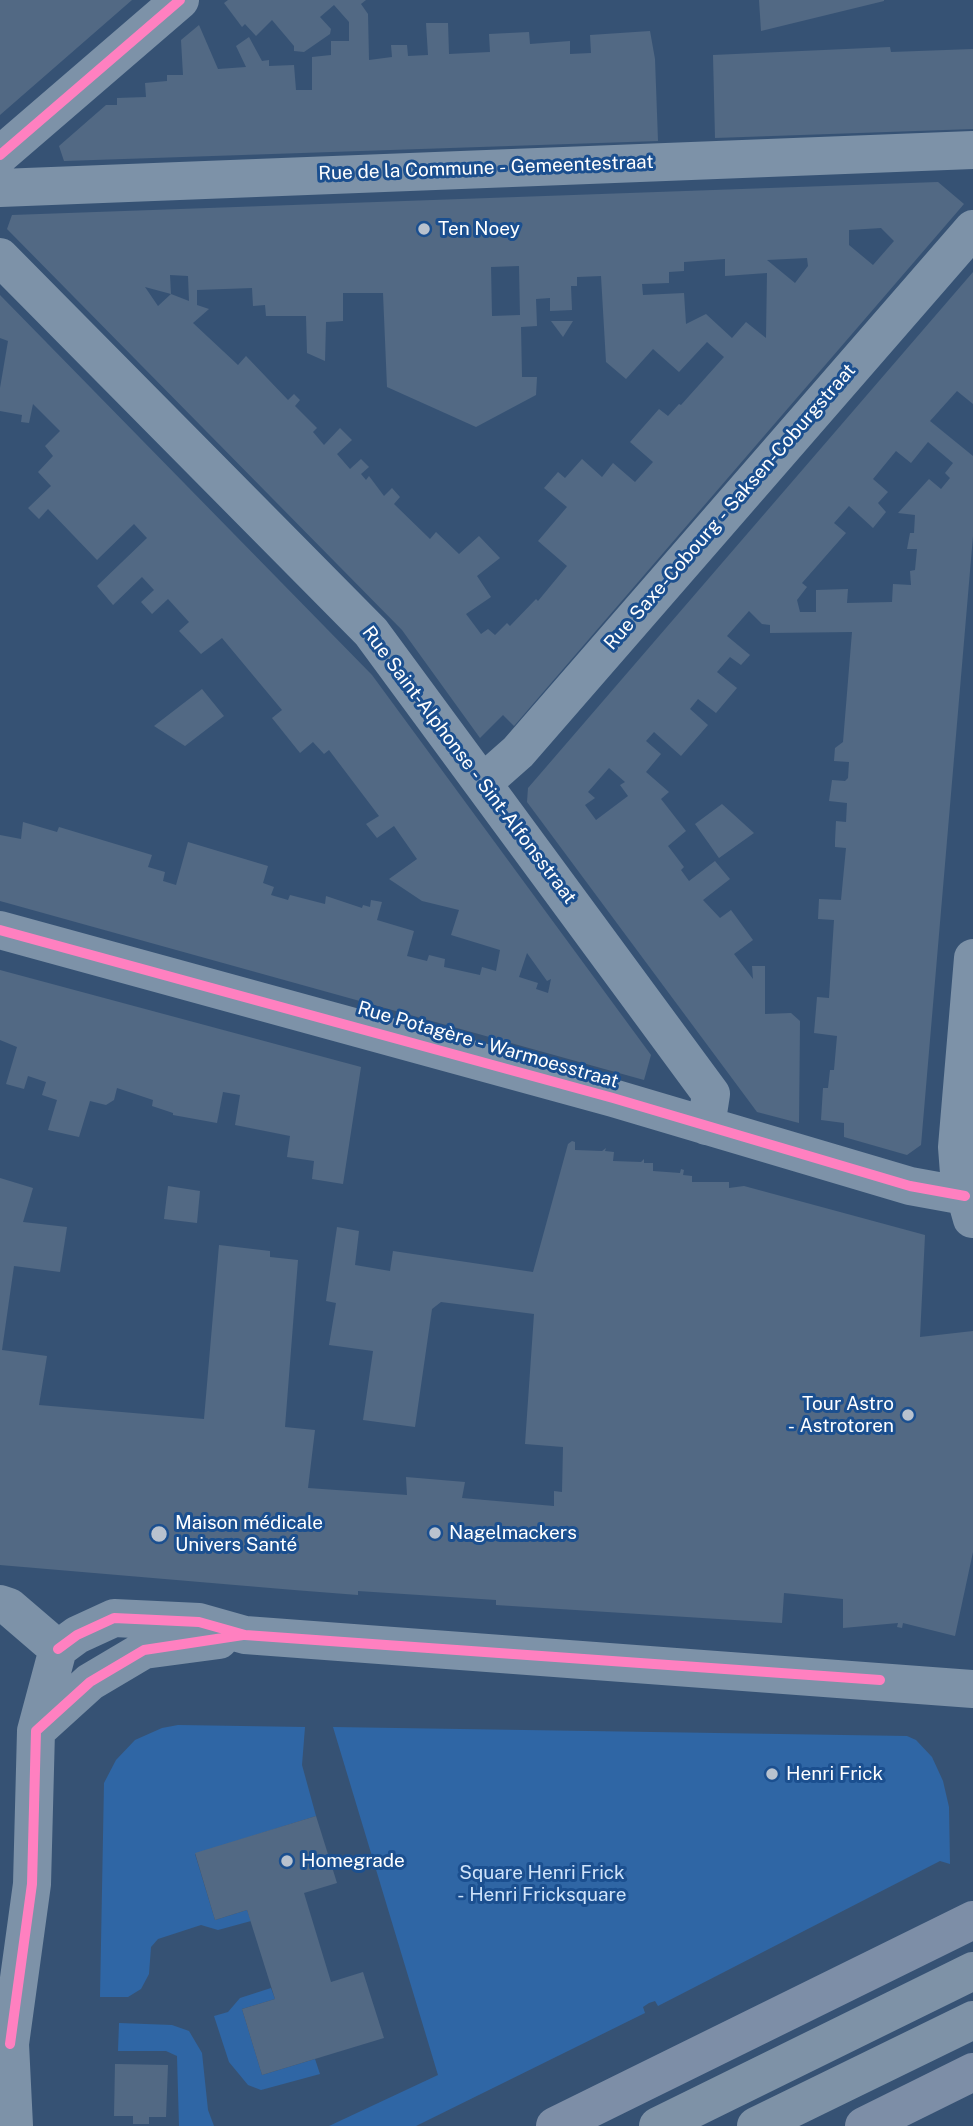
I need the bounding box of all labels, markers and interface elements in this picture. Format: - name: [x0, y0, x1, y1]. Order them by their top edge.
- street label: Rue de la Commune - Gemeentestraat: [318, 151, 654, 185]
- place label: Ten Noey: [438, 218, 520, 240]
- marker: Ten Noey: [416, 221, 432, 237]
- street label: Rue Saxe-Cobourg - Saksen-Coburgstraat: [599, 359, 861, 655]
- street label: Rue Saint-Alphonse - Sint-Alfonsstraat: [357, 622, 581, 908]
- street label: Rue Potagère - Warmoesstraat: [355, 997, 621, 1093]
- place label: Tour Astro - Astrotoren: [788, 1393, 894, 1437]
- marker: Tour Astro - Astrotoren: [900, 1407, 916, 1423]
- place label: Maison médicale Univers Santé: [175, 1512, 323, 1556]
- place label: Nagelmackers: [449, 1522, 577, 1544]
- marker: Maison médicale Univers Santé: [149, 1524, 169, 1544]
- marker: Nagelmackers: [427, 1525, 443, 1541]
- place label: Henri Frick: [786, 1763, 883, 1785]
- marker: Henri Frick: [764, 1766, 780, 1782]
- place label: Homegrade: [301, 1850, 405, 1872]
- marker: Homegrade: [279, 1853, 295, 1869]
- park label: Square Henri Frick - Henri Fricksquare: [457, 1862, 627, 1906]

